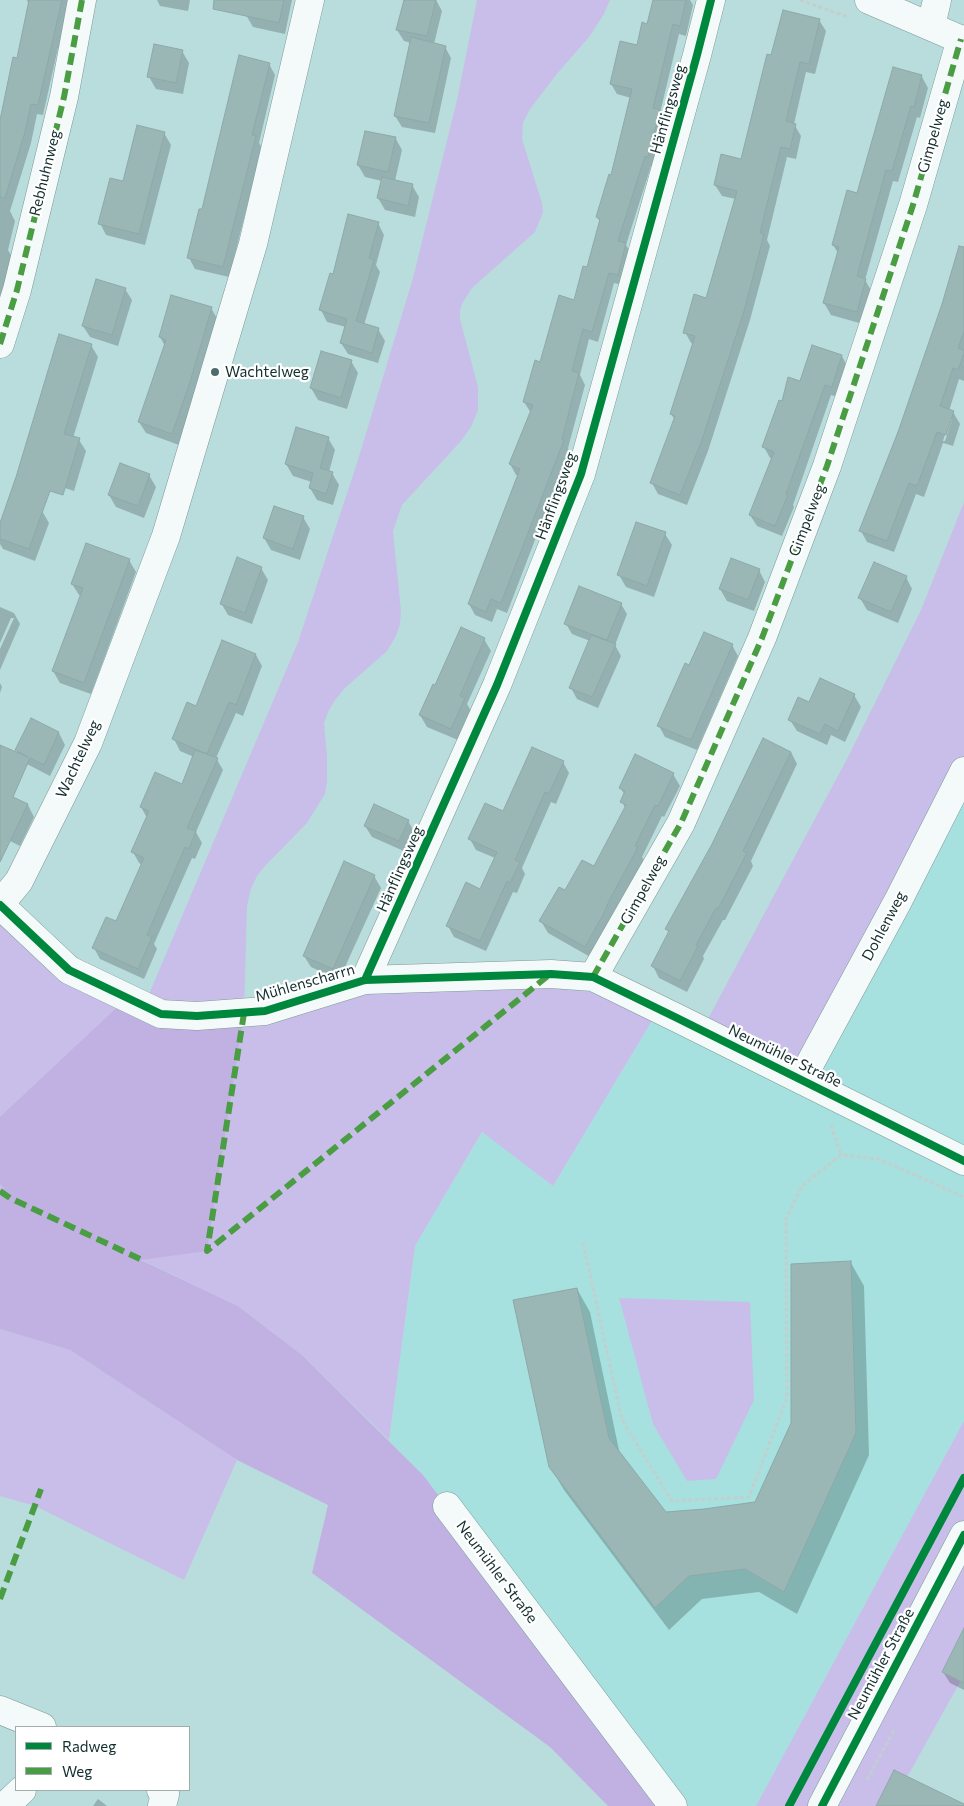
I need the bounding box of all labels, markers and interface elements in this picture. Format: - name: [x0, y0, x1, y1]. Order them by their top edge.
- street label: Hänflingsweg: [647, 62, 689, 156]
- street label: Gimpelweg: [914, 97, 952, 175]
- street label: Rebhuhnweg: [26, 128, 64, 218]
- place label: Wachtelweg: [225, 363, 309, 381]
- marker: Wachtelweg: [209, 366, 221, 378]
- street label: Hänflingsweg: [532, 450, 580, 542]
- street label: Gimpelweg: [785, 481, 829, 559]
- street label: Wachtelweg: [52, 717, 104, 801]
- street label: Hänflingsweg: [373, 823, 427, 915]
- street label: Gimpelweg: [617, 852, 669, 928]
- street label: Dohlenweg: [858, 888, 910, 964]
- street label: Mühlenscharrn: [253, 960, 357, 1006]
- street label: Neumühler Straße: [725, 1021, 845, 1091]
- street label: Neumühler Straße: [453, 1517, 541, 1627]
- street label: Neumühler Straße: [844, 1605, 918, 1723]
- legend: [15, 1726, 190, 1791]
- text: Radweg: [62, 1737, 116, 1755]
- text: Weg: [62, 1762, 92, 1780]

